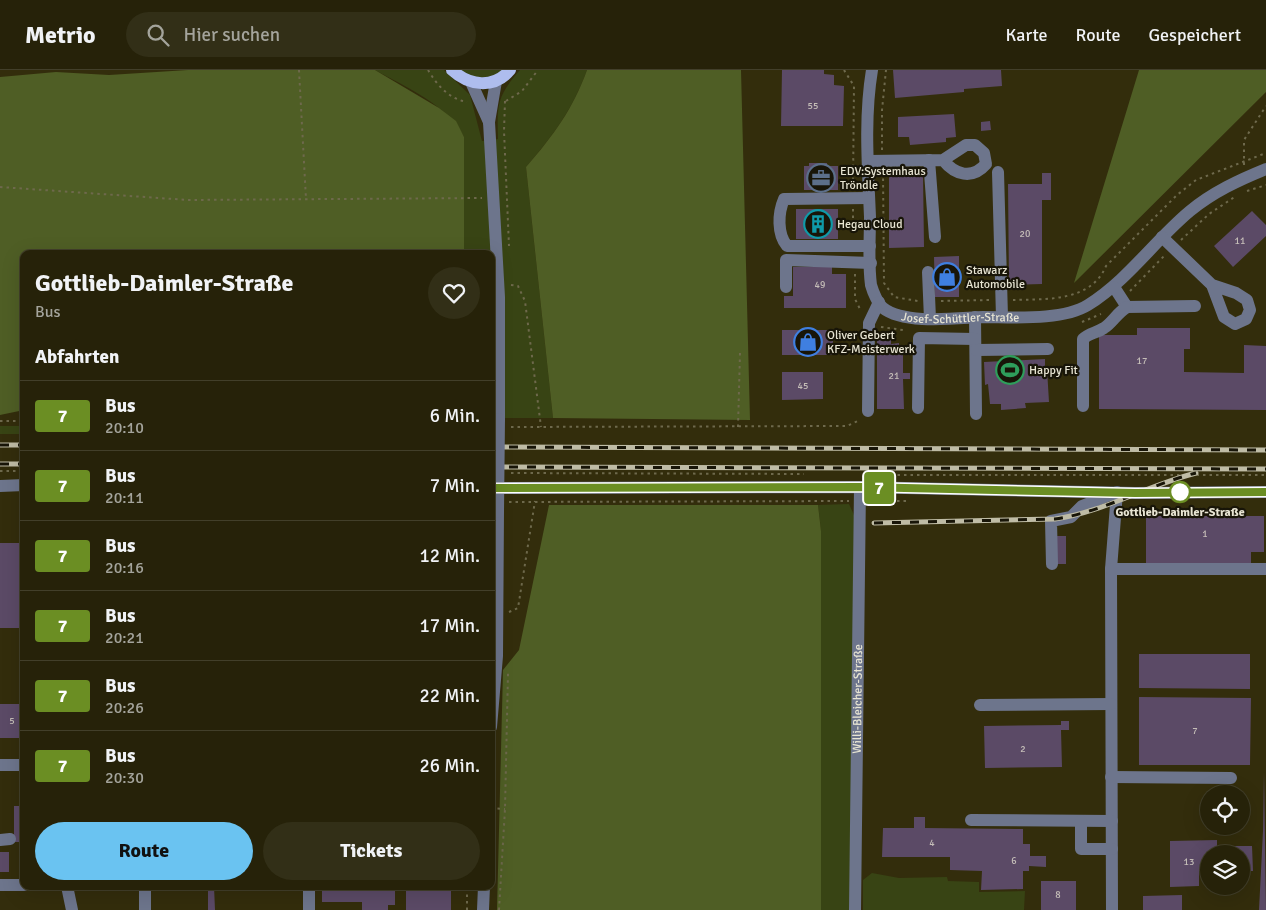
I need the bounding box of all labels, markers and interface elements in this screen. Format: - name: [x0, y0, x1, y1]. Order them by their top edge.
- search box: [126, 12, 476, 57]
- text: Metrio: [25, 20, 96, 50]
- icon: search: [144, 21, 172, 49]
- text: Hier suchen: [184, 23, 280, 47]
- text: Karte: [1006, 24, 1048, 46]
- text: Route: [1076, 24, 1121, 46]
- text: Gespeichert: [1149, 24, 1241, 46]
- house number: 55: [808, 100, 818, 112]
- office icon: EDV:Systemhaus Tröndle: [806, 163, 836, 193]
- place label: EDV:Systemhaus Tröndle: [840, 164, 926, 193]
- building icon: Hegau Cloud: [803, 209, 833, 239]
- place label: Hegau Cloud: [837, 217, 903, 232]
- house number: 20: [1020, 228, 1030, 240]
- house number: 11: [1235, 235, 1245, 247]
- shop icon: Stawarz Automobile: [932, 262, 962, 292]
- place label: Stawarz Automobile: [966, 263, 1025, 292]
- button: heart: [428, 267, 480, 319]
- text: Gottlieb-Daimler-Straße: [35, 268, 293, 298]
- house number: 49: [815, 279, 825, 291]
- text: Bus: [35, 302, 60, 322]
- street label: Josef-Schüttler-Straße: [900, 309, 1019, 327]
- shop icon: Oliver Gebert KFZ-Meisterwerk: [793, 327, 823, 357]
- place label: Oliver Gebert KFZ-Meisterwerk: [827, 328, 915, 357]
- text: Abfahrten: [35, 345, 119, 369]
- sports icon: Happy Fit: [995, 355, 1025, 385]
- house number: 17: [1137, 355, 1147, 367]
- place label: Happy Fit: [1029, 363, 1078, 378]
- house number: 21: [889, 370, 899, 382]
- house number: 45: [798, 380, 808, 392]
- text: Bus: [105, 394, 136, 418]
- text: 6 Min.: [430, 404, 480, 428]
- text: 7: [58, 405, 67, 427]
- text: 20:10: [105, 418, 144, 438]
- text: Bus: [105, 464, 136, 488]
- line badge: 7: [863, 472, 895, 504]
- text: 7 Min.: [430, 474, 480, 498]
- text: 7: [58, 475, 67, 497]
- text: 7: [874, 477, 884, 499]
- marker: Gottlieb-Daimler-Straße: [1169, 481, 1191, 503]
- text: 20:11: [105, 488, 144, 508]
- place label: Gottlieb-Daimler-Straße: [1115, 505, 1245, 520]
- house number: 1: [1202, 528, 1208, 540]
- text: Bus: [105, 534, 136, 558]
- text: 12 Min.: [419, 544, 480, 568]
- text: 7: [58, 545, 67, 567]
- text: 20:16: [105, 558, 144, 578]
- text: Bus: [105, 604, 136, 628]
- text: 17 Min.: [419, 614, 480, 638]
- text: 7: [58, 615, 67, 637]
- text: 20:21: [105, 628, 144, 648]
- street label: Willi-Bleicher-Straße: [849, 644, 866, 754]
- text: Bus: [105, 674, 136, 698]
- text: 22 Min.: [419, 684, 480, 708]
- text: 7: [58, 685, 67, 707]
- text: 20:26: [105, 698, 144, 718]
- house number: 5: [9, 715, 15, 727]
- house number: 7: [1192, 725, 1198, 737]
- house number: 2: [1020, 743, 1026, 755]
- text: Bus: [105, 744, 136, 768]
- text: 26 Min.: [419, 754, 480, 778]
- text: 7: [58, 755, 67, 777]
- text: 20:30: [105, 768, 144, 788]
- map controls: [1200, 785, 1250, 895]
- button: locate: [1200, 785, 1250, 835]
- button: Route: [35, 822, 253, 880]
- button: Tickets: [263, 822, 480, 880]
- house number: 4: [929, 837, 935, 849]
- button: layers: [1200, 845, 1250, 895]
- house number: 6: [1011, 855, 1017, 867]
- house number: 13: [1184, 856, 1194, 868]
- house number: 8: [1055, 889, 1061, 901]

